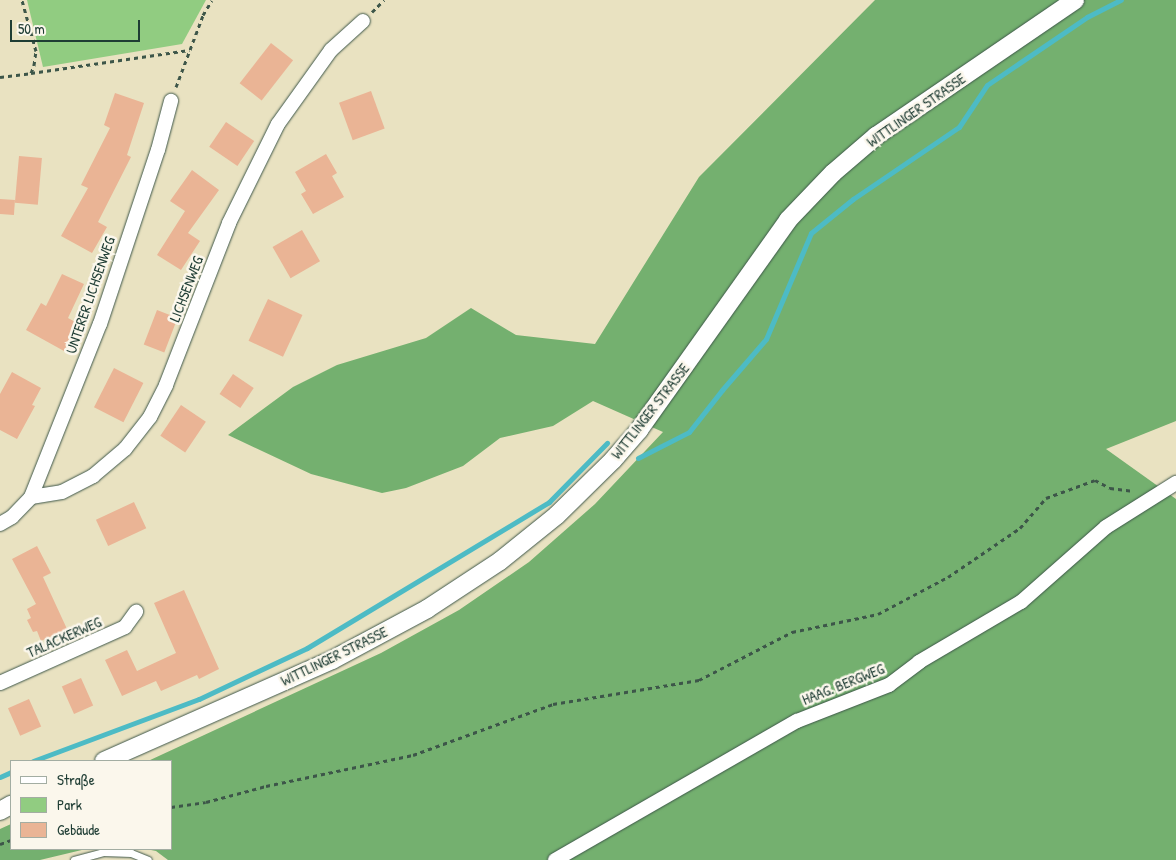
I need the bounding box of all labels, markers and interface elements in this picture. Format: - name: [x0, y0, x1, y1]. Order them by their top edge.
- scale bar: [12, 10, 142, 42]
- text: 50 m: [18, 18, 45, 39]
- street label: WITTLINGER STRASSE: [863, 69, 969, 151]
- street label: UNTERER LICHSENWEG: [62, 234, 118, 356]
- street label: LICHSENWEG: [165, 254, 207, 324]
- street label: WITTLINGER STRASSE: [607, 360, 693, 462]
- street label: TALACKERWEG: [24, 613, 104, 661]
- street label: WITTLINGER STRASSE: [278, 622, 390, 690]
- street label: HAAG. BERGWEG: [799, 659, 887, 709]
- legend: [10, 760, 172, 850]
- text: Straße: [57, 769, 95, 790]
- text: Park: [57, 794, 82, 815]
- text: Gebäude: [57, 819, 100, 840]

